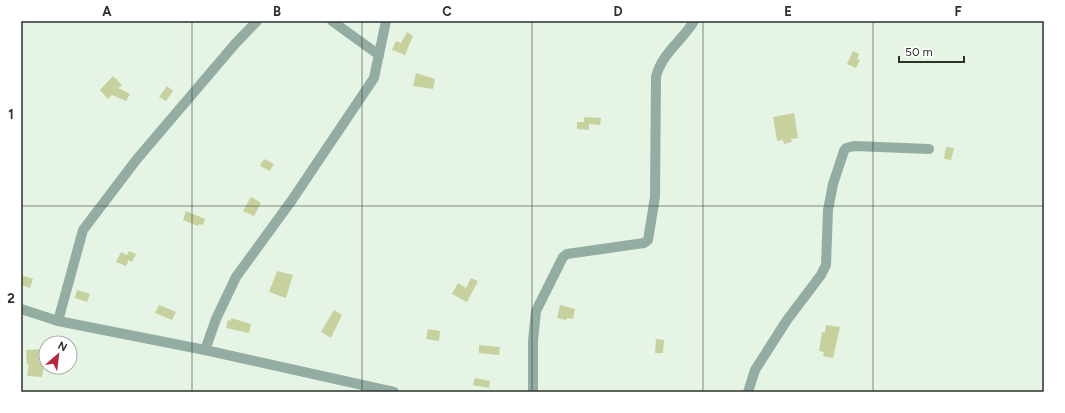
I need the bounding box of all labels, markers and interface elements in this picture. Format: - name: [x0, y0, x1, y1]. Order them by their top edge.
- text: A: [102, 4, 112, 19]
- text: B: [273, 4, 281, 19]
- text: C: [442, 4, 452, 19]
- text: D: [613, 4, 623, 19]
- text: E: [784, 4, 792, 19]
- text: F: [954, 4, 962, 19]
- scale bar: [899, 38, 964, 64]
- text: 50 m: [905, 45, 933, 59]
- text: 1: [8, 107, 14, 122]
- text: 2: [7, 291, 15, 306]
- north arrow: [38, 335, 78, 375]
- text: N: [56, 339, 69, 354]

